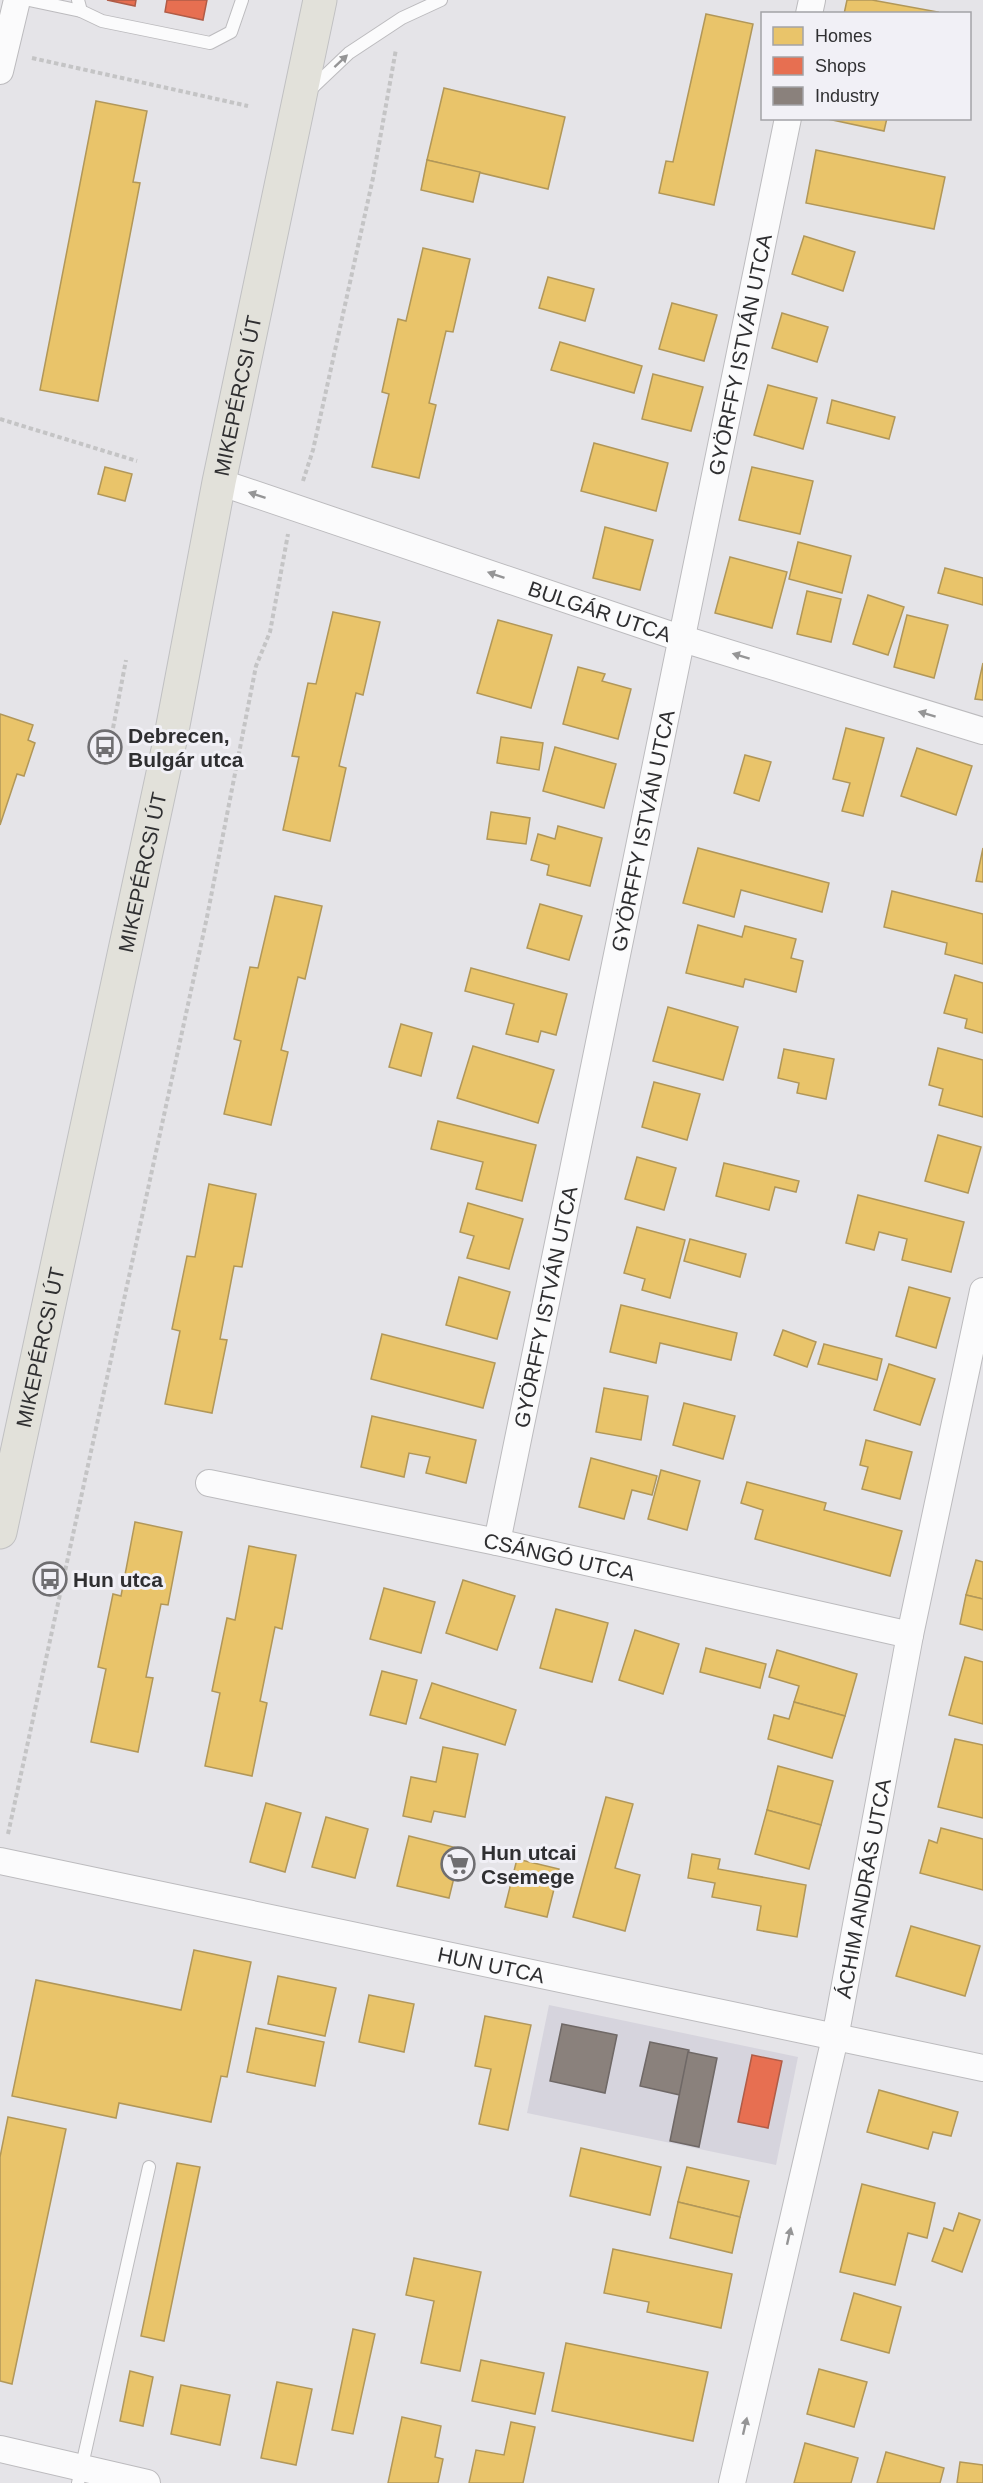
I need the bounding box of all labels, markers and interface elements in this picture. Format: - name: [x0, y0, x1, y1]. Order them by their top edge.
- legend: [761, 12, 971, 120]
- text: Homes: [815, 26, 872, 46]
- one-way arrow: [333, 54, 348, 68]
- text: Shops: [815, 56, 866, 76]
- text: Industry: [815, 86, 879, 106]
- street label: GYÖRFFY ISTVÁN UTCA: [704, 232, 776, 477]
- street label: MIKEPÉRCSI ÚT: [209, 313, 265, 478]
- one-way arrow: [248, 489, 266, 499]
- one-way arrow: [487, 570, 505, 579]
- street label: BULGÁR UTCA: [525, 576, 674, 646]
- one-way arrow: [732, 651, 750, 660]
- street label: GYÖRFFY ISTVÁN UTCA: [606, 708, 678, 953]
- one-way arrow: [918, 709, 936, 718]
- place label: Debrecen, Bulgár utca: [128, 724, 244, 771]
- bus stop icon: Debrecen, Bulgár utca: [87, 729, 123, 765]
- street label: MIKEPÉRCSI ÚT: [113, 790, 170, 954]
- street label: GYÖRFFY ISTVÁN UTCA: [509, 1184, 581, 1430]
- street label: MIKEPÉRCSI ÚT: [11, 1265, 68, 1430]
- street label: CSÁNGÓ UTCA: [482, 1528, 637, 1584]
- bus stop icon: Hun utca: [32, 1561, 68, 1597]
- place label: Hun utca: [73, 1568, 163, 1591]
- street label: ÁCHIM ANDRÁS UTCA: [831, 1777, 895, 2000]
- place label: Hun utcai Csemege: [481, 1841, 577, 1888]
- supermarket icon: Hun utcai Csemege: [440, 1846, 476, 1882]
- street label: HUN UTCA: [436, 1942, 547, 1987]
- one-way arrow: [785, 2226, 794, 2245]
- one-way arrow: [741, 2417, 751, 2435]

